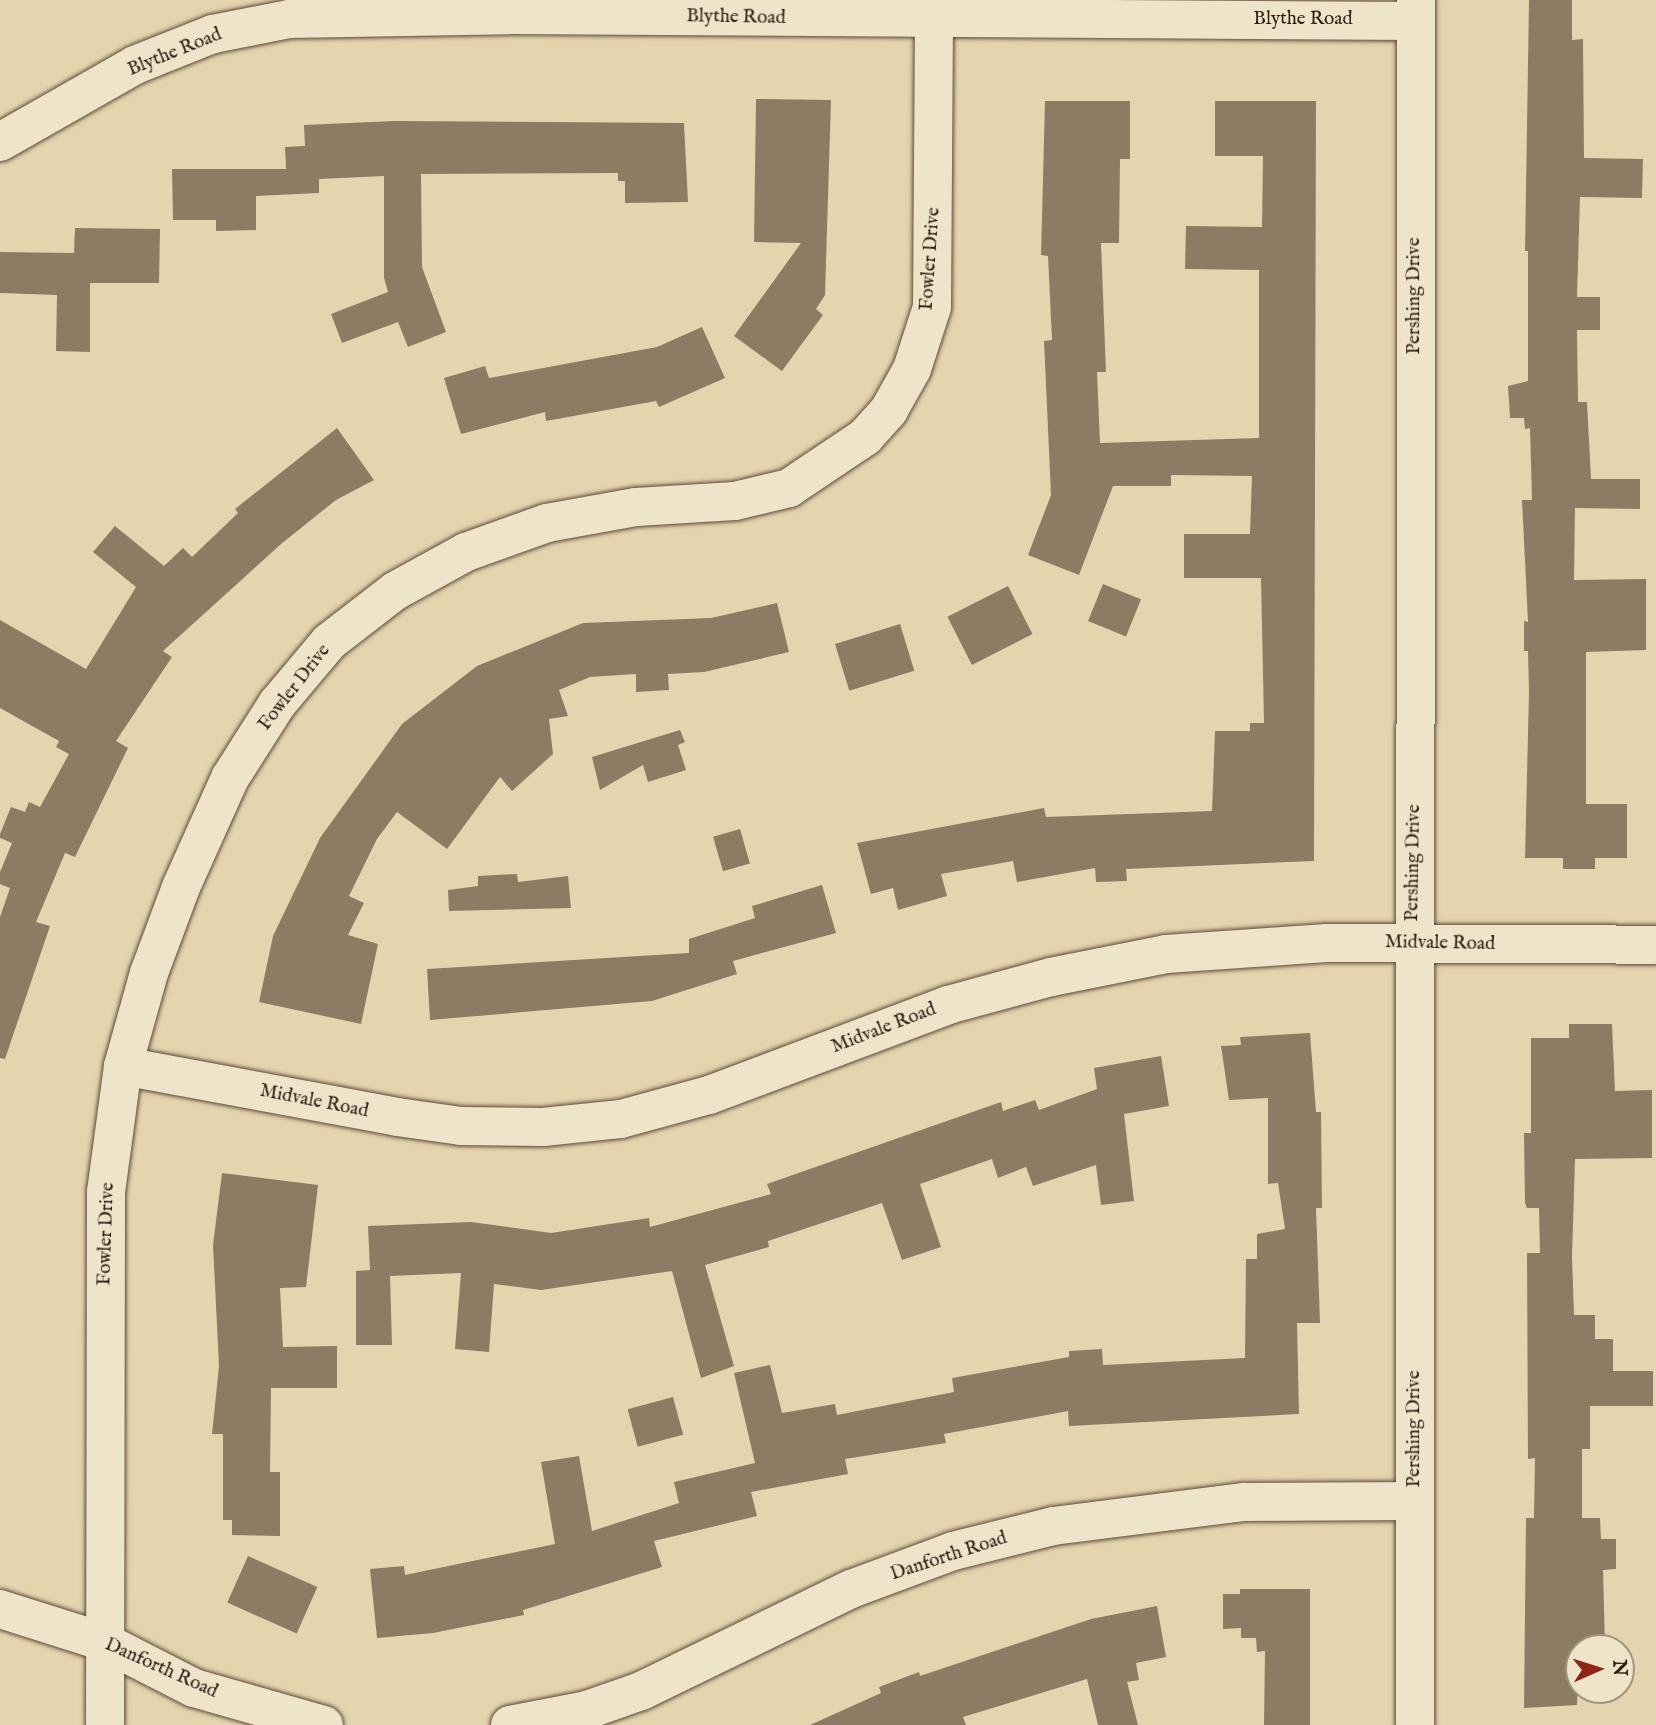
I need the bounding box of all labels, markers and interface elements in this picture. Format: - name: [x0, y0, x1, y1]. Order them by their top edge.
- street label: Blythe Road: [686, 6, 786, 30]
- street label: Blythe Road: [1253, 9, 1353, 31]
- street label: Blythe Road: [125, 24, 225, 82]
- street label: Fowler Drive: [916, 207, 946, 311]
- street label: Pershing Drive: [1404, 237, 1426, 355]
- street label: Fowler Drive: [254, 640, 336, 736]
- street label: Pershing Drive: [1402, 804, 1426, 922]
- street label: Midvale Road: [1385, 932, 1495, 956]
- street label: Midvale Road: [828, 999, 940, 1059]
- street label: Midvale Road: [258, 1080, 370, 1124]
- street label: Fowler Drive: [94, 1182, 120, 1286]
- street label: Pershing Drive: [1404, 1370, 1426, 1488]
- street label: Danforth Road: [888, 1527, 1010, 1587]
- street label: Danforth Road: [101, 1634, 221, 1704]
- north arrow: [1565, 1634, 1635, 1704]
- text: N: [1607, 1659, 1631, 1677]

